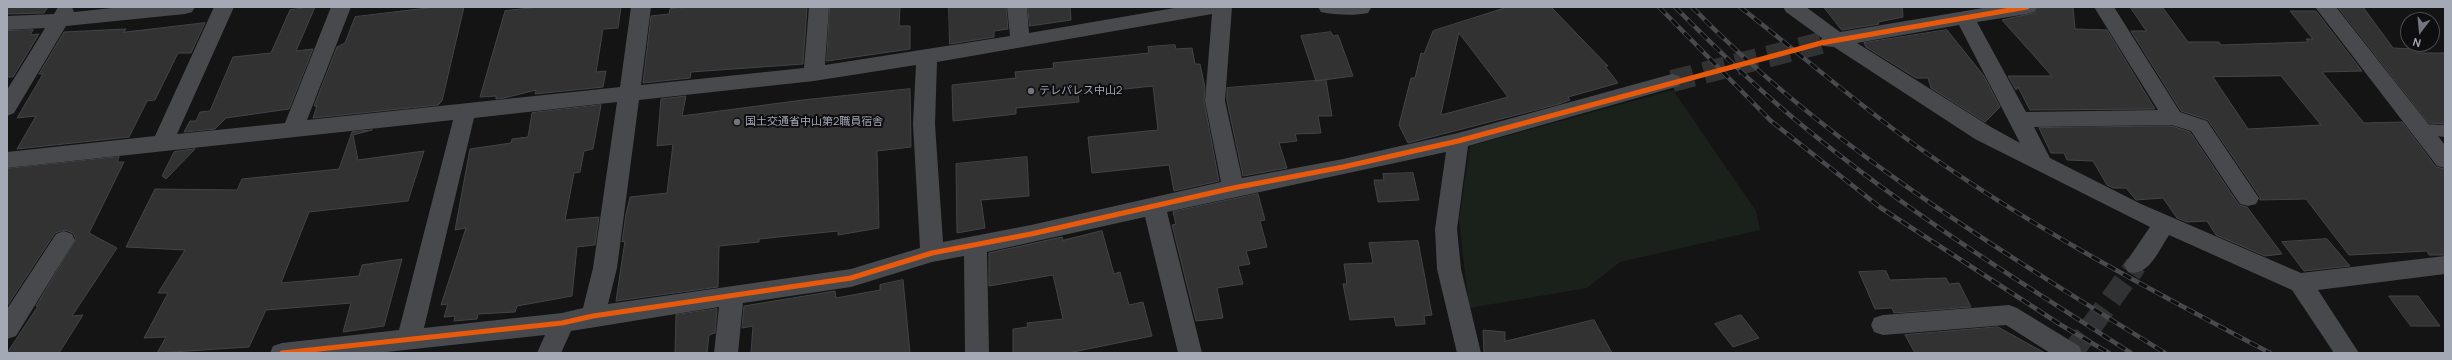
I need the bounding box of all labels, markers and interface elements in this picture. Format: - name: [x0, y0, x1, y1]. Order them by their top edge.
- north arrow: [2400, 12, 2440, 52]
- text: N: [2411, 35, 2423, 51]
- place label: テレパレス中山2: [1039, 84, 1122, 98]
- marker: テレパレス中山2: [1026, 86, 1036, 96]
- place label: 国土交通省中山第2職員宿舎: [745, 115, 883, 129]
- marker: 国土交通省中山第2職員宿舎: [732, 117, 742, 127]

